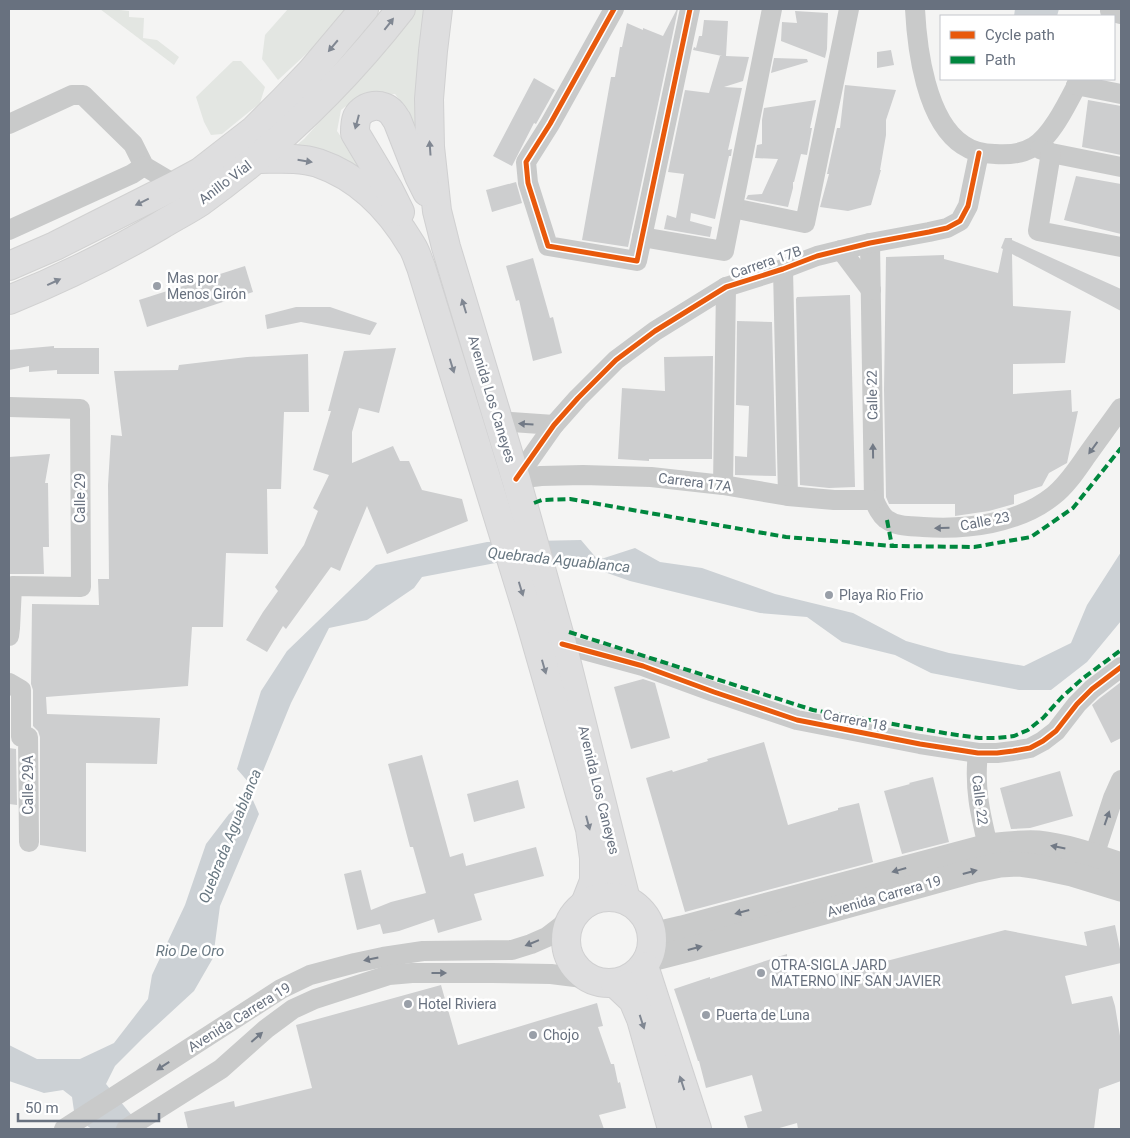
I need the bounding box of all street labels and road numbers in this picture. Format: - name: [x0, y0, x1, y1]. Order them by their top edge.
- street label: Anillo Víal: [195, 157, 255, 207]
- street label: Carrera 17B: [729, 242, 803, 282]
- street label: Avenida Los Caneyes: [465, 333, 519, 465]
- street label: Calle 22: [864, 370, 880, 420]
- street label: Carrera 17A: [657, 470, 733, 494]
- street label: Calle 29: [72, 473, 88, 523]
- street label: Calle 23: [959, 508, 1011, 534]
- street label: Carrera 18: [822, 706, 888, 734]
- street label: Avenida Los Caneyes: [575, 724, 623, 856]
- street label: Calle 29A: [20, 755, 36, 815]
- street label: Calle 22: [969, 774, 991, 826]
- street label: Avenida Carrera 19: [825, 872, 943, 920]
- street label: Avenida Carrera 19: [185, 979, 293, 1055]

